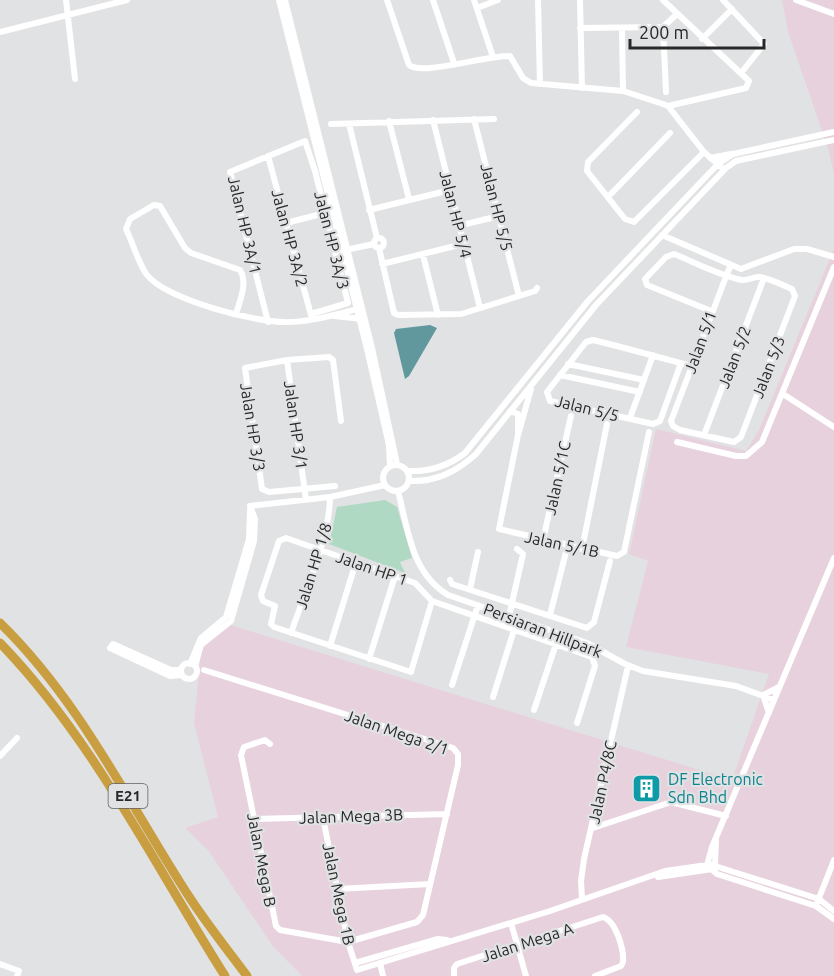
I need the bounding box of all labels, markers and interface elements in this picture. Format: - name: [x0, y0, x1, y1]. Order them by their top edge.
- scale bar: [630, 12, 764, 50]
- text: 200 m: [639, 22, 689, 42]
- street label: Jalan HP 5/5: [477, 161, 517, 253]
- street label: Jalan HP 5/4: [436, 168, 476, 260]
- street label: Jalan HP 3A/1: [225, 174, 265, 276]
- street label: Jalan HP 3A/2: [268, 187, 312, 289]
- street label: Jalan HP 3A/3: [311, 189, 353, 291]
- street label: Jalan 5/1: [680, 308, 720, 376]
- street label: Jalan 5/2: [714, 323, 754, 391]
- street label: Jalan 5/3: [748, 333, 788, 401]
- street label: Jalan HP 3/1: [281, 379, 311, 471]
- street label: Jalan HP 3/3: [237, 381, 269, 473]
- street label: Jalan 5/5: [553, 391, 621, 425]
- street label: Jalan 5/1C: [540, 439, 574, 517]
- street label: Jalan HP 1/8: [291, 520, 335, 612]
- street label: Jalan 5/1B: [523, 527, 601, 561]
- street label: Jalan HP 1: [334, 547, 410, 589]
- street label: Persiaran Hillpark: [481, 599, 605, 661]
- street label: Jalan Mega 2/1: [342, 706, 452, 758]
- street label: Jalan P4/8C: [584, 739, 620, 825]
- place label: DF Electronic Sdn Bhd: [668, 770, 764, 806]
- building icon: DF Electronic Sdn Bhd: [631, 772, 663, 804]
- road number: E21: [108, 784, 148, 808]
- street label: Jalan Mega 3B: [299, 805, 403, 827]
- street label: Jalan Mega B: [244, 811, 280, 909]
- street label: Jalan Mega 1B: [319, 841, 359, 947]
- street label: Jalan Mega A: [479, 918, 576, 965]

